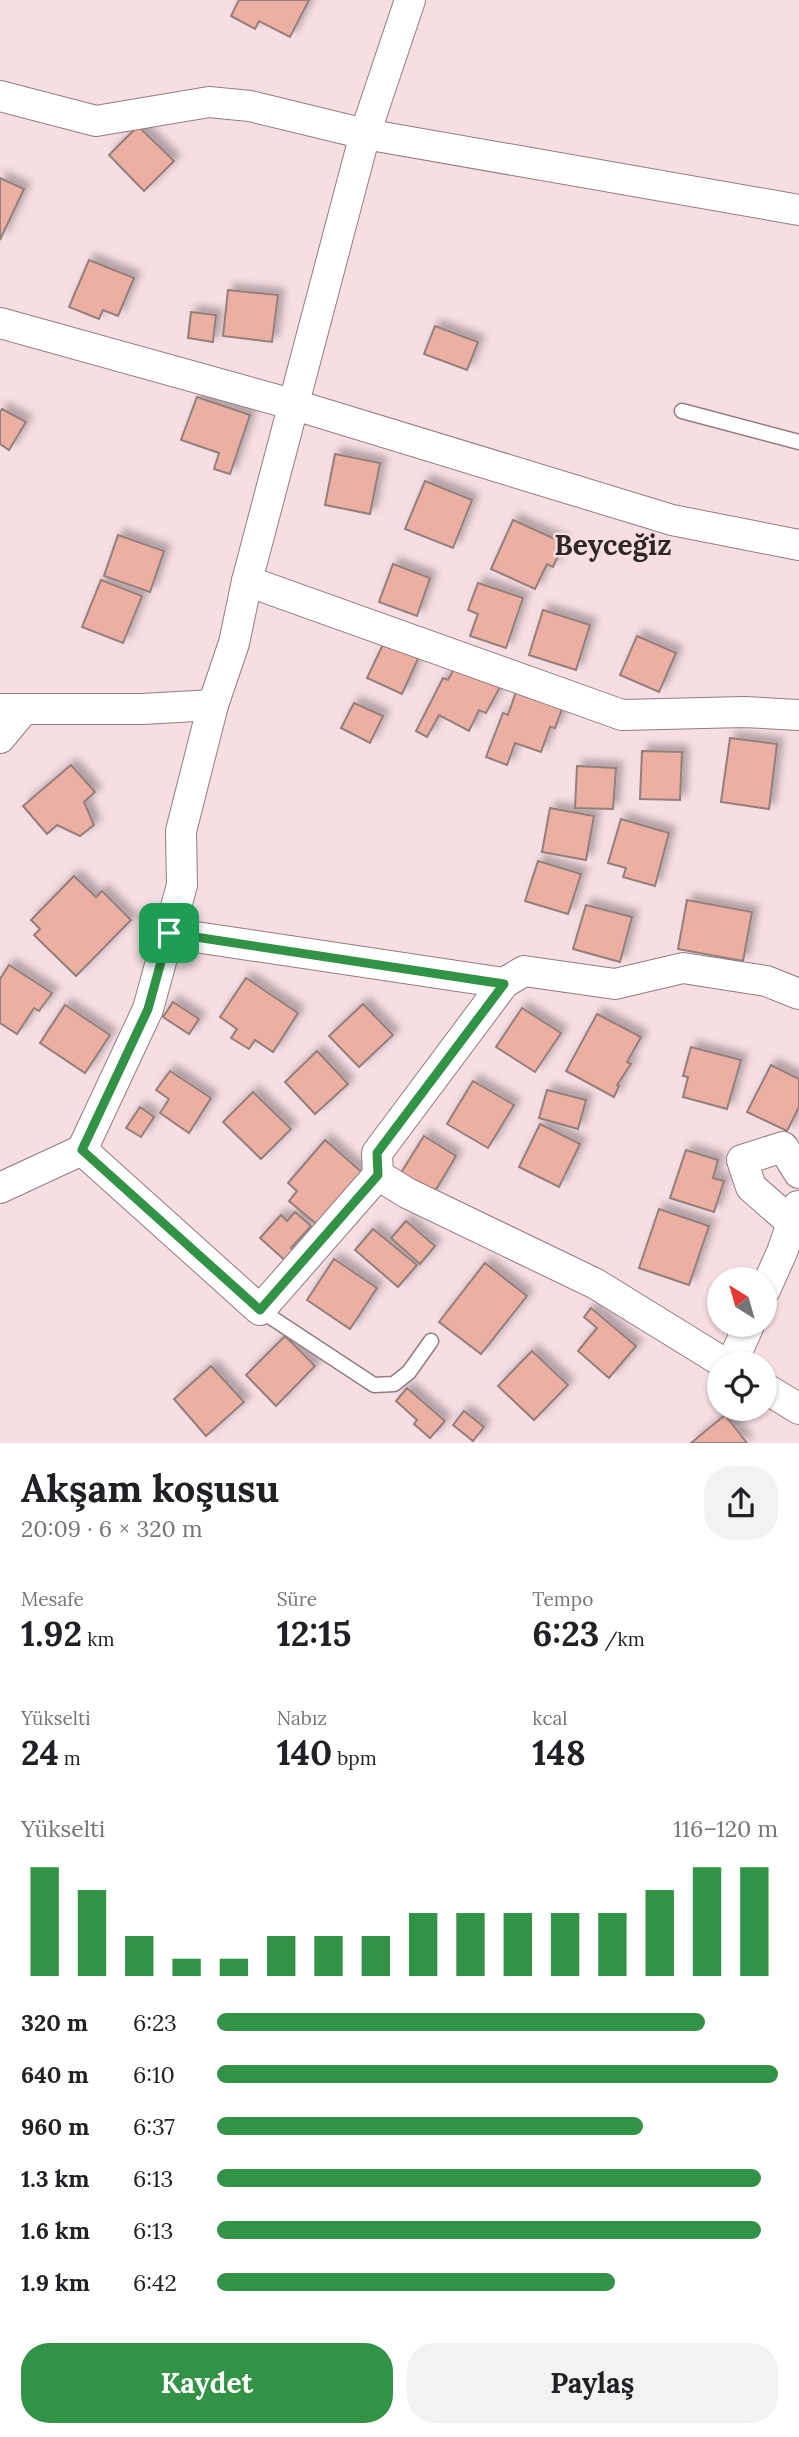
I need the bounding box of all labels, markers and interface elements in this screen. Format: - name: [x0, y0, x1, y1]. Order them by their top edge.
- district label: Beyceğiz: [554, 527, 672, 563]
- pin: [139, 903, 199, 963]
- icon: arrive: [150, 914, 188, 952]
- north arrow: [707, 1267, 777, 1337]
- map controls: [707, 1267, 777, 1421]
- button: locate: [707, 1351, 777, 1421]
- text: Akşam koşusu: [21, 1464, 279, 1512]
- button: share: [704, 1466, 778, 1540]
- text: 20:09 · 6 × 320 m: [21, 1514, 202, 1543]
- text: Mesafe: [21, 1587, 84, 1611]
- text: Süre: [277, 1587, 317, 1611]
- text: Tempo: [532, 1587, 593, 1611]
- text: 1.92: [21, 1611, 82, 1656]
- text: 12:15: [277, 1611, 351, 1656]
- text: 6:23: [532, 1611, 599, 1656]
- text: km: [82, 1627, 114, 1651]
- text: /km: [599, 1627, 645, 1651]
- text: Yükselti: [21, 1706, 91, 1730]
- text: Nabız: [277, 1706, 327, 1730]
- text: kcal: [532, 1706, 567, 1730]
- text: 24: [21, 1730, 59, 1775]
- text: 140: [277, 1730, 332, 1775]
- text: 148: [532, 1730, 586, 1775]
- text: m: [59, 1746, 81, 1770]
- text: bpm: [332, 1746, 377, 1770]
- text: Yükselti: [21, 1814, 105, 1843]
- text: 116–120 m: [673, 1814, 778, 1843]
- text: 320 m: [21, 2008, 88, 2037]
- text: 6:23: [133, 2008, 177, 2037]
- text: 640 m: [21, 2060, 89, 2089]
- text: 6:10: [133, 2060, 175, 2089]
- text: 960 m: [21, 2112, 89, 2141]
- text: 6:37: [133, 2112, 175, 2141]
- text: 1.3 km: [21, 2164, 89, 2193]
- text: 6:13: [133, 2164, 173, 2193]
- text: 1.6 km: [21, 2216, 90, 2245]
- text: 6:13: [133, 2216, 173, 2245]
- text: 1.9 km: [21, 2268, 90, 2297]
- text: 6:42: [133, 2268, 177, 2297]
- button: Kaydet: [21, 2343, 393, 2423]
- button: Paylaş: [407, 2343, 778, 2423]

